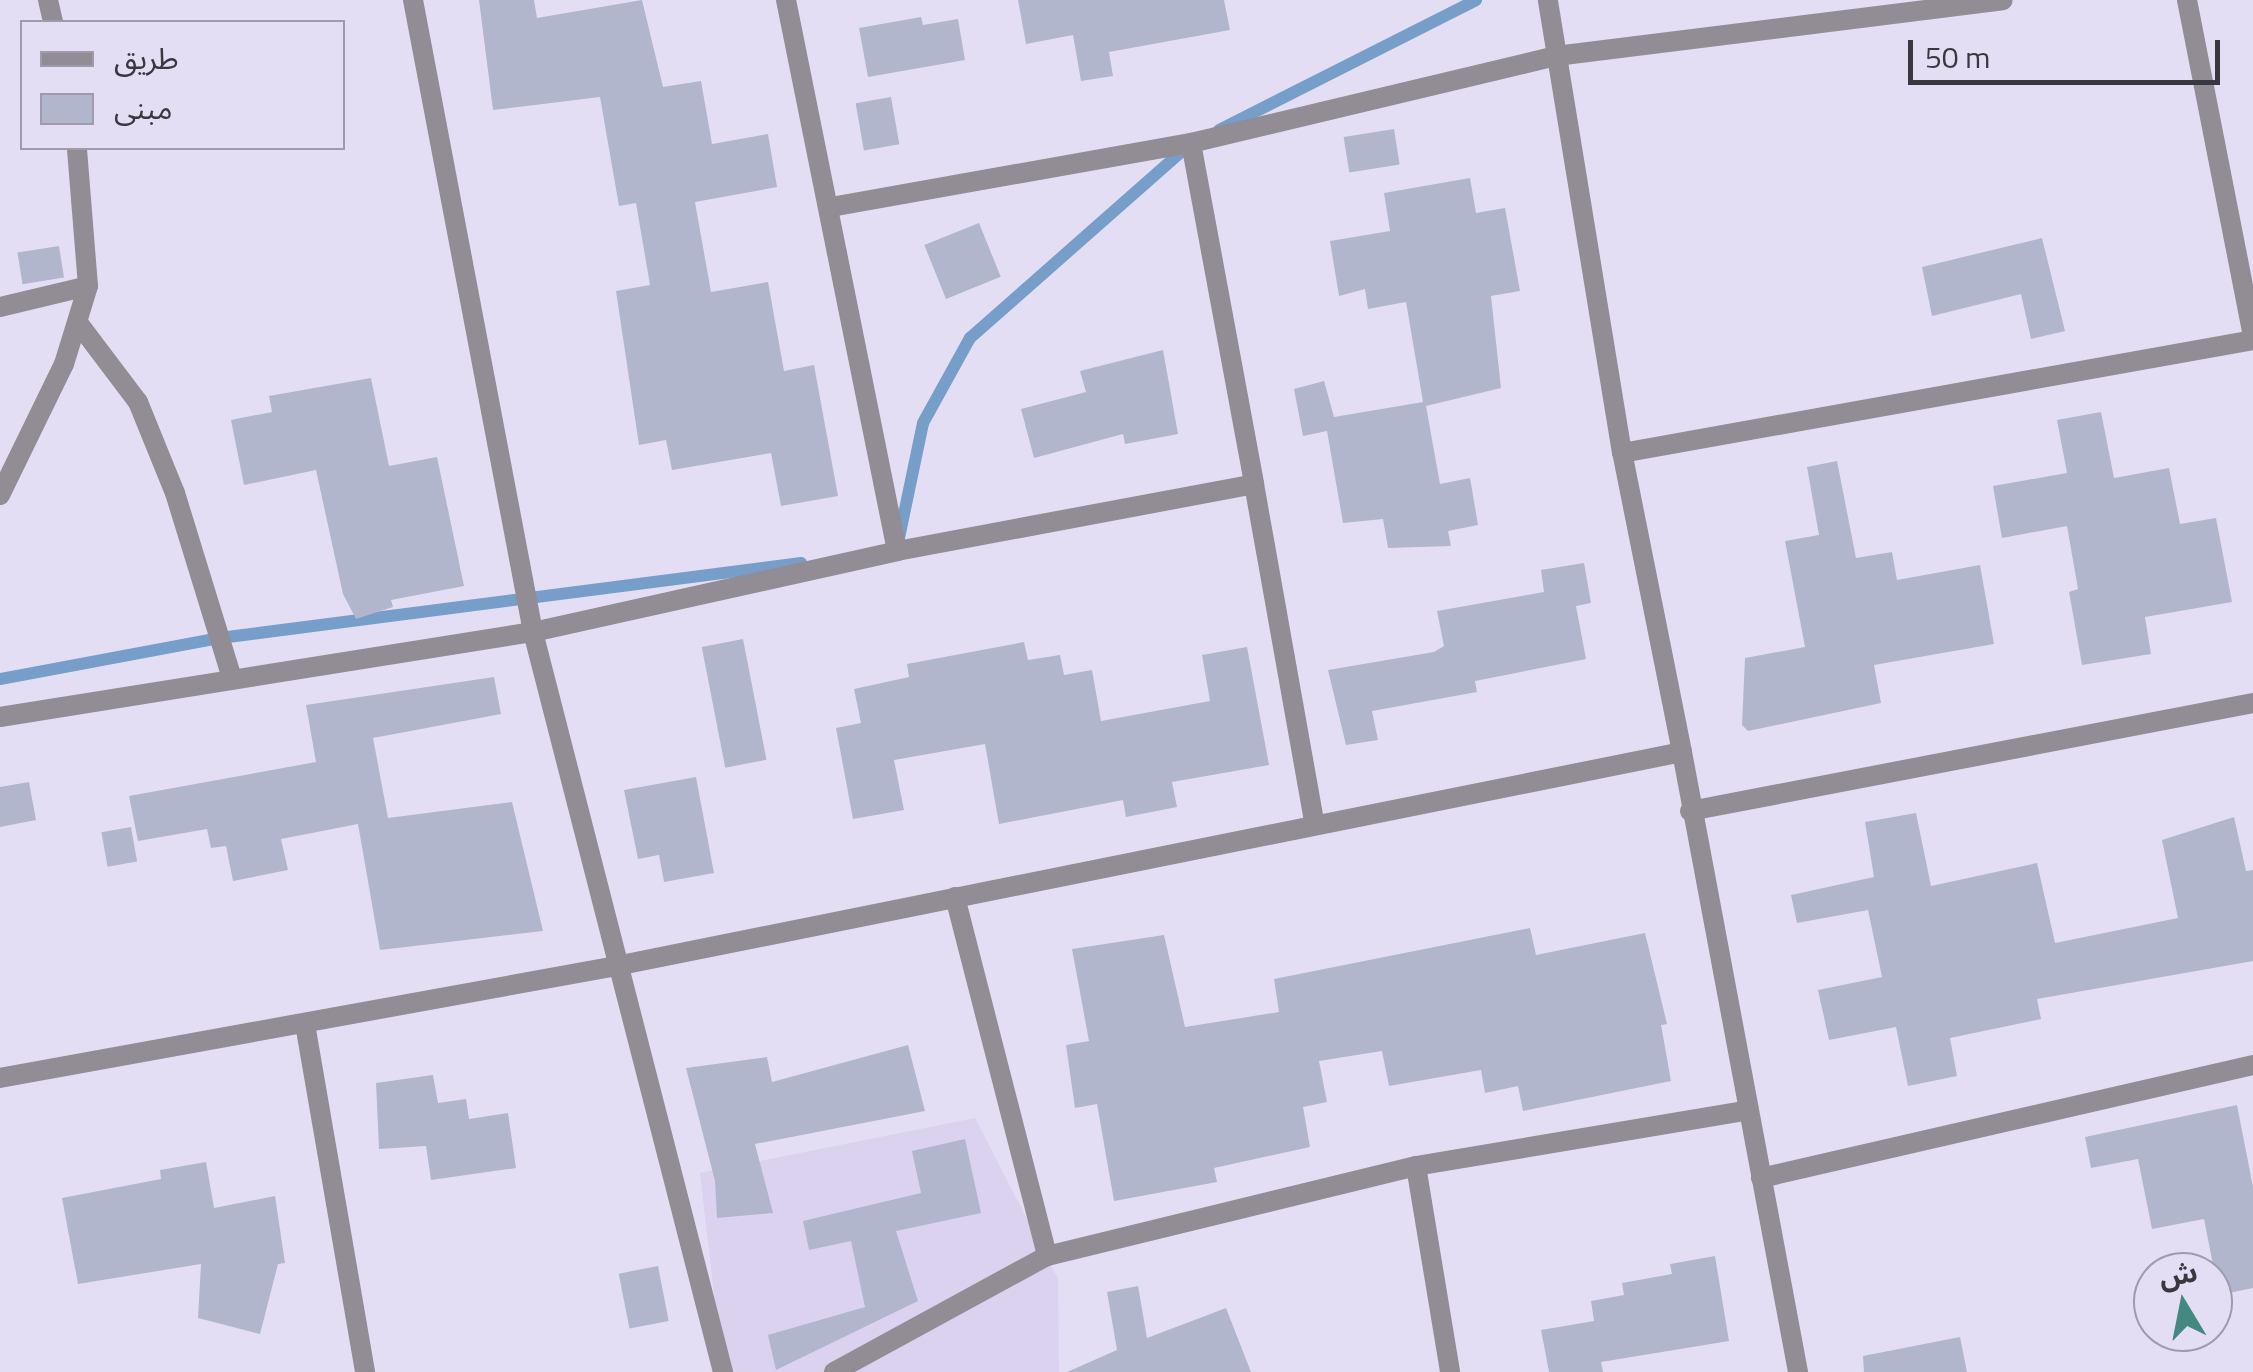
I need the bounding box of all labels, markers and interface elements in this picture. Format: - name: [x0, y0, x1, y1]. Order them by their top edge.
- legend: [20, 20, 345, 150]
- scale bar: [1913, 20, 2226, 82]
- text: 50 m: [1925, 34, 1990, 80]
- text: طريق: [114, 35, 179, 81]
- text: مبنى: [114, 85, 172, 131]
- text: ش: [2155, 1249, 2201, 1298]
- north arrow: [2133, 1252, 2233, 1352]

